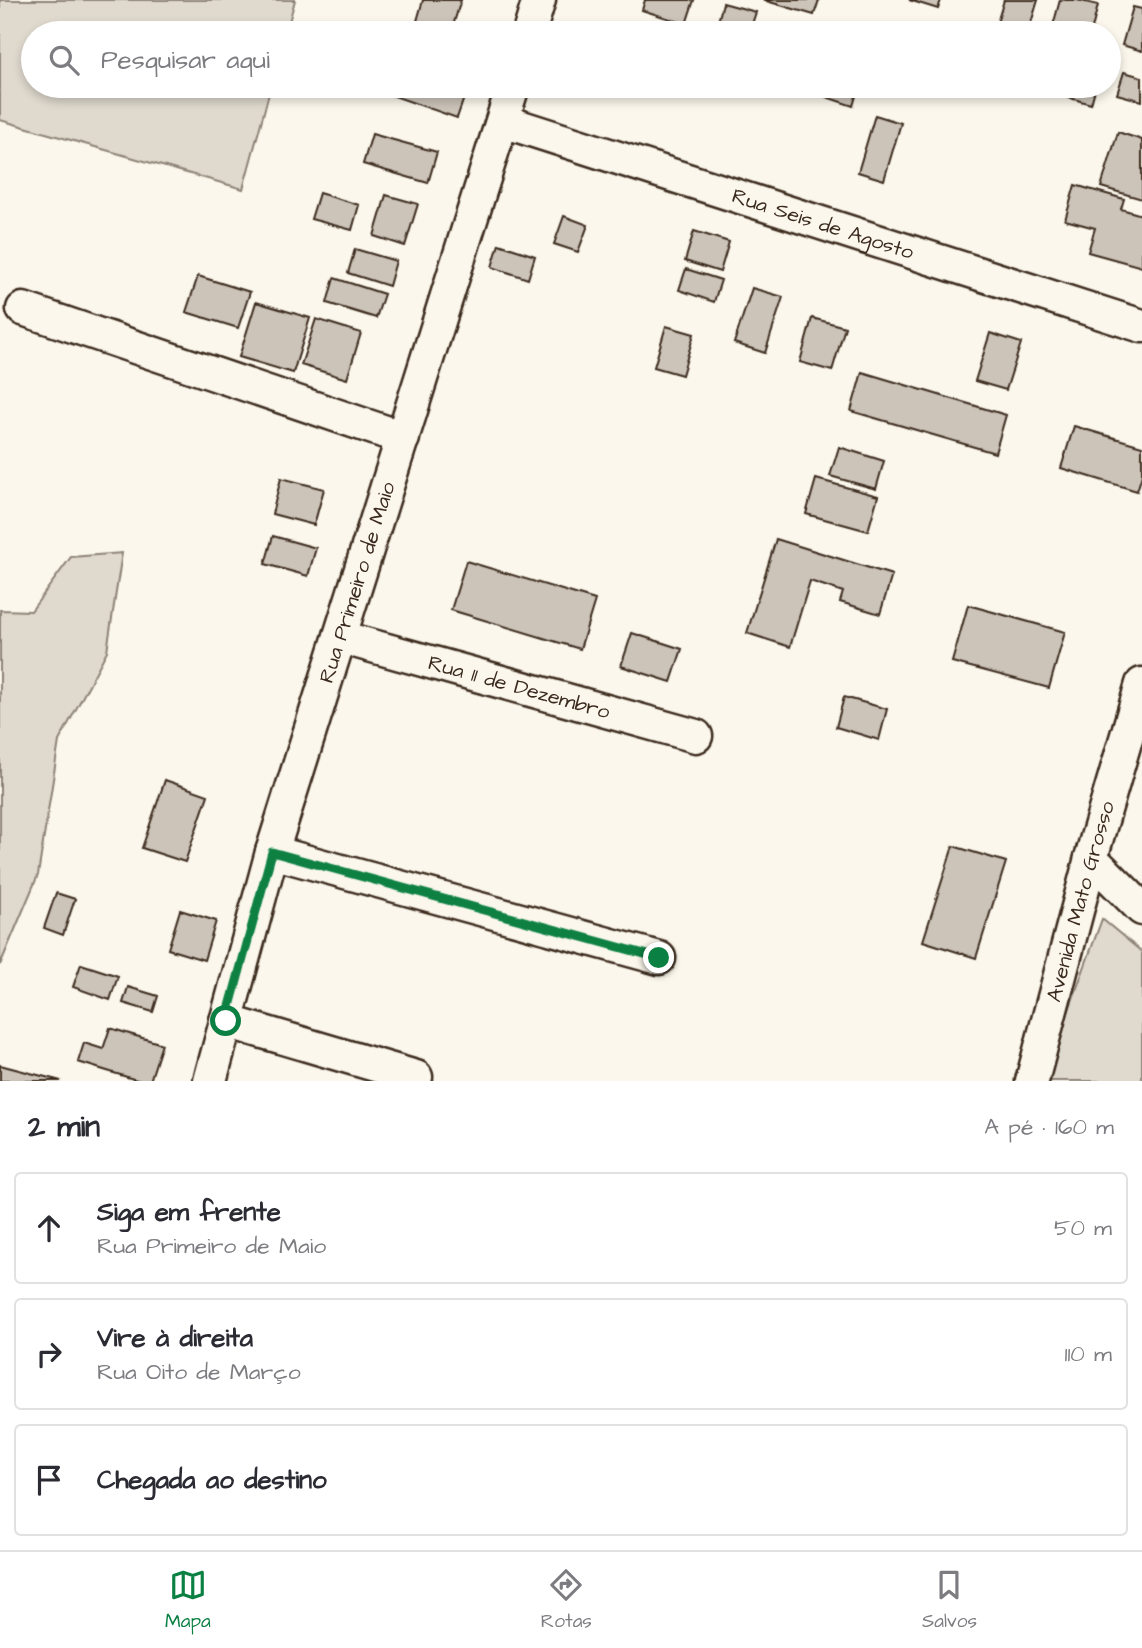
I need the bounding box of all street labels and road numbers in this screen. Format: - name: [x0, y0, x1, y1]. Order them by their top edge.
- street label: Rua Seis de Agosto: [728, 181, 918, 266]
- street label: Rua Primeiro de Maio: [312, 478, 402, 686]
- street label: Rua 11 de Dezembro: [425, 648, 614, 726]
- street label: Avenida Mato Grosso: [1039, 797, 1122, 1005]

